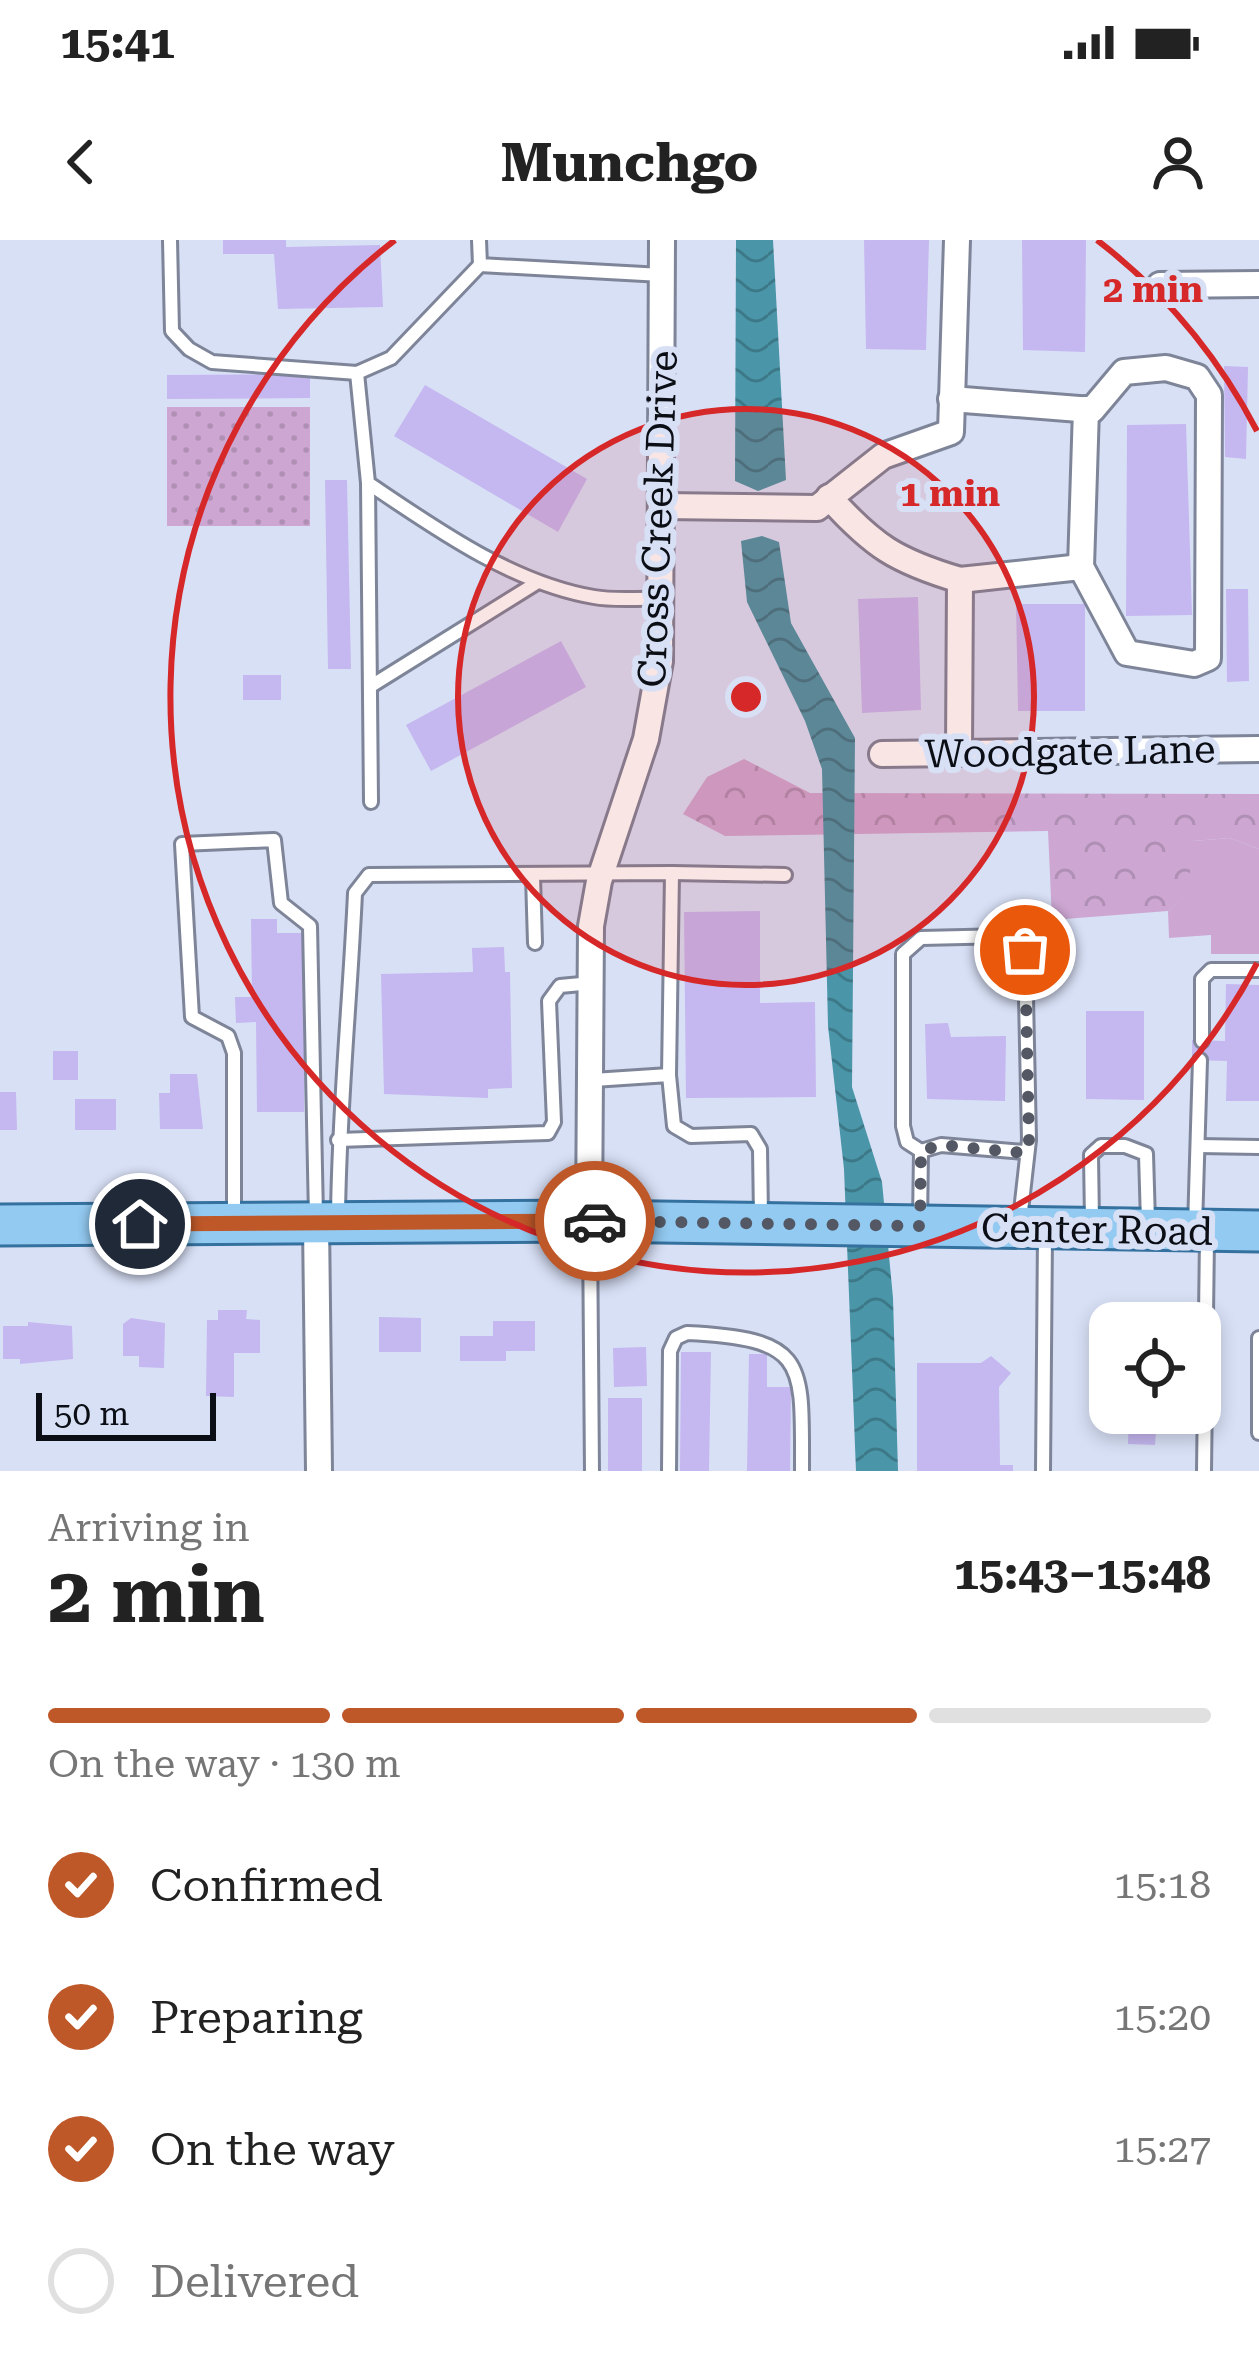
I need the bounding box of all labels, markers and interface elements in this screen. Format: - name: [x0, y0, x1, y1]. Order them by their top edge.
- text: 15:41: [60, 16, 175, 69]
- icon: back: [48, 129, 114, 195]
- icon: person: [1145, 129, 1211, 195]
- text: Munchgo: [501, 131, 758, 194]
- text: 2 min: [1103, 269, 1203, 311]
- street label: Cross Creek Drive: [629, 350, 687, 688]
- text: 1 min: [900, 473, 1000, 515]
- centre of rings: [725, 676, 767, 718]
- street label: Woodgate Lane: [924, 726, 1216, 778]
- pin: [974, 899, 1076, 1001]
- icon: bag: [992, 917, 1058, 983]
- courier: [535, 1161, 655, 1281]
- pin: [89, 1173, 191, 1275]
- icon: car: [562, 1188, 628, 1254]
- icon: home: [107, 1191, 173, 1257]
- street label: Center Road: [981, 1205, 1213, 1255]
- map controls: [1089, 1302, 1221, 1434]
- button: locate: [1089, 1302, 1221, 1434]
- scale bar: [36, 1387, 216, 1440]
- text: 50 m: [54, 1394, 129, 1433]
- text: Arriving in: [48, 1505, 250, 1551]
- text: 15:43–15:48: [954, 1547, 1211, 1600]
- text: 2 min: [48, 1550, 265, 1641]
- text: On the way · 130 m: [48, 1741, 400, 1787]
- icon: check: [48, 1852, 114, 1918]
- text: Confirmed: [150, 1859, 383, 1912]
- text: 15:18: [1114, 1862, 1211, 1908]
- icon: check: [48, 1984, 114, 2050]
- text: Preparing: [150, 1991, 363, 2044]
- text: 15:20: [1114, 1994, 1211, 2040]
- icon: check: [48, 2116, 114, 2182]
- text: On the way: [150, 2123, 395, 2176]
- text: 15:27: [1114, 2126, 1211, 2172]
- text: Delivered: [150, 2255, 359, 2308]

